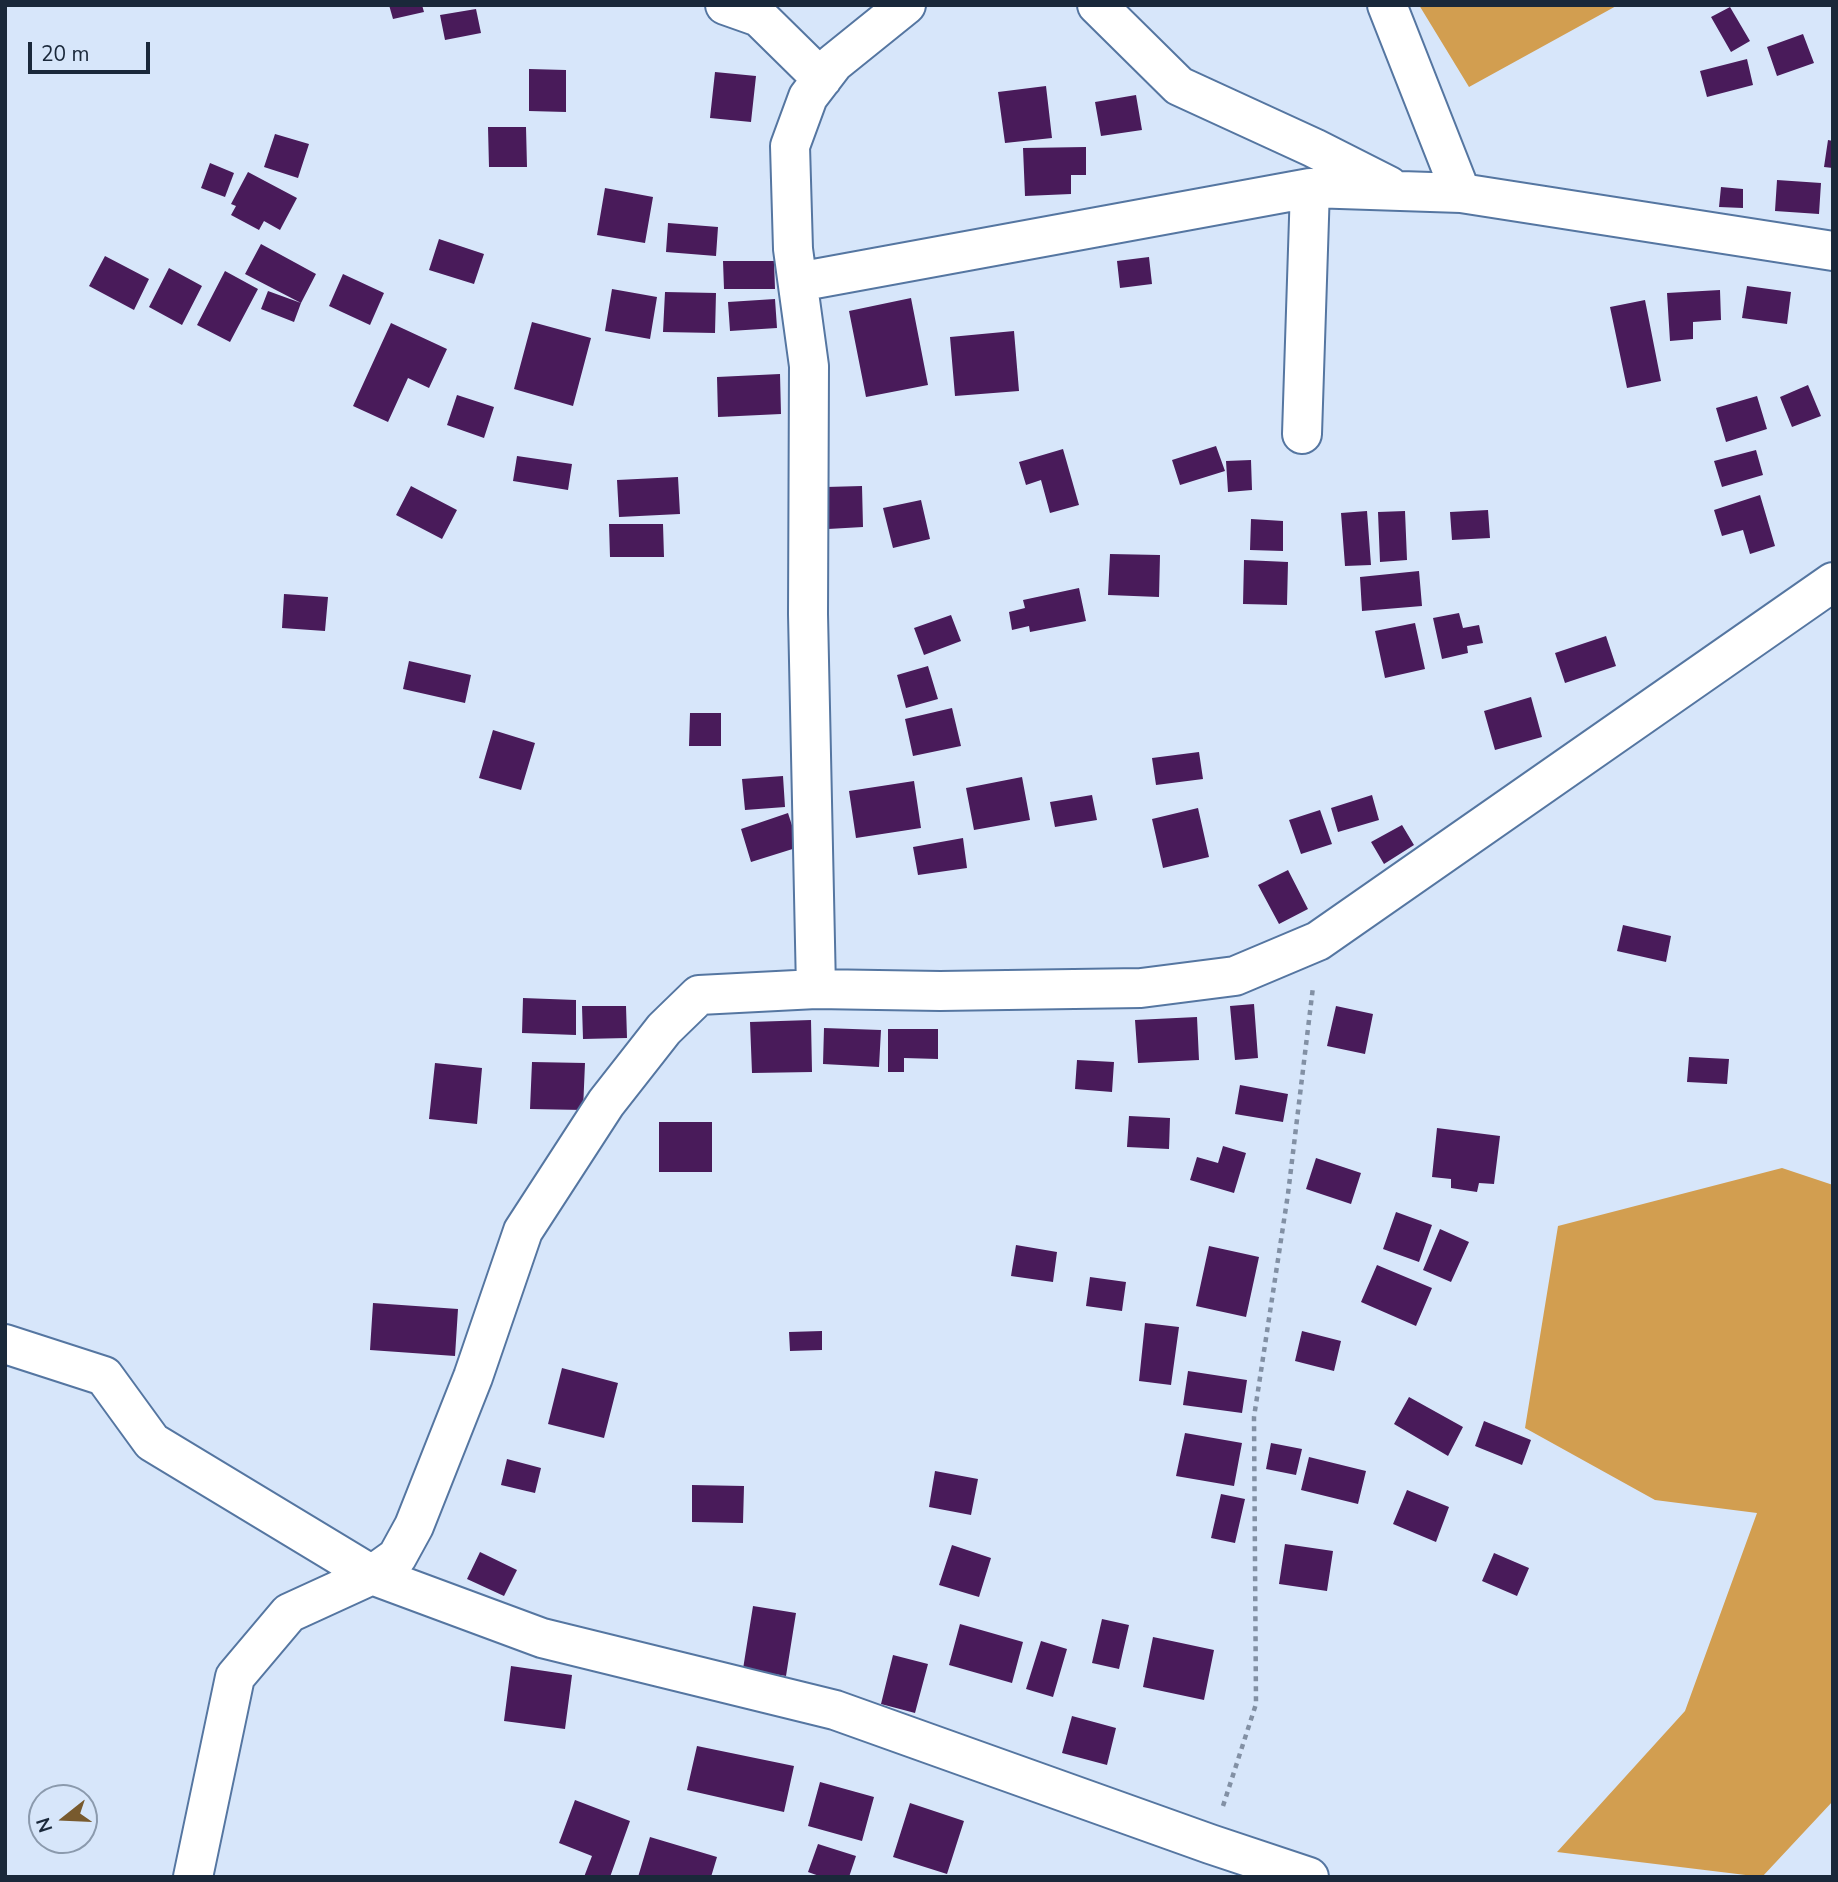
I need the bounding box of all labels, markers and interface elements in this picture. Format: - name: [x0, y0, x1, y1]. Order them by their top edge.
- scale bar: [32, 28, 154, 72]
- text: 20 m: [41, 40, 90, 68]
- north arrow: [28, 1784, 98, 1854]
- text: N: [30, 1814, 59, 1836]

